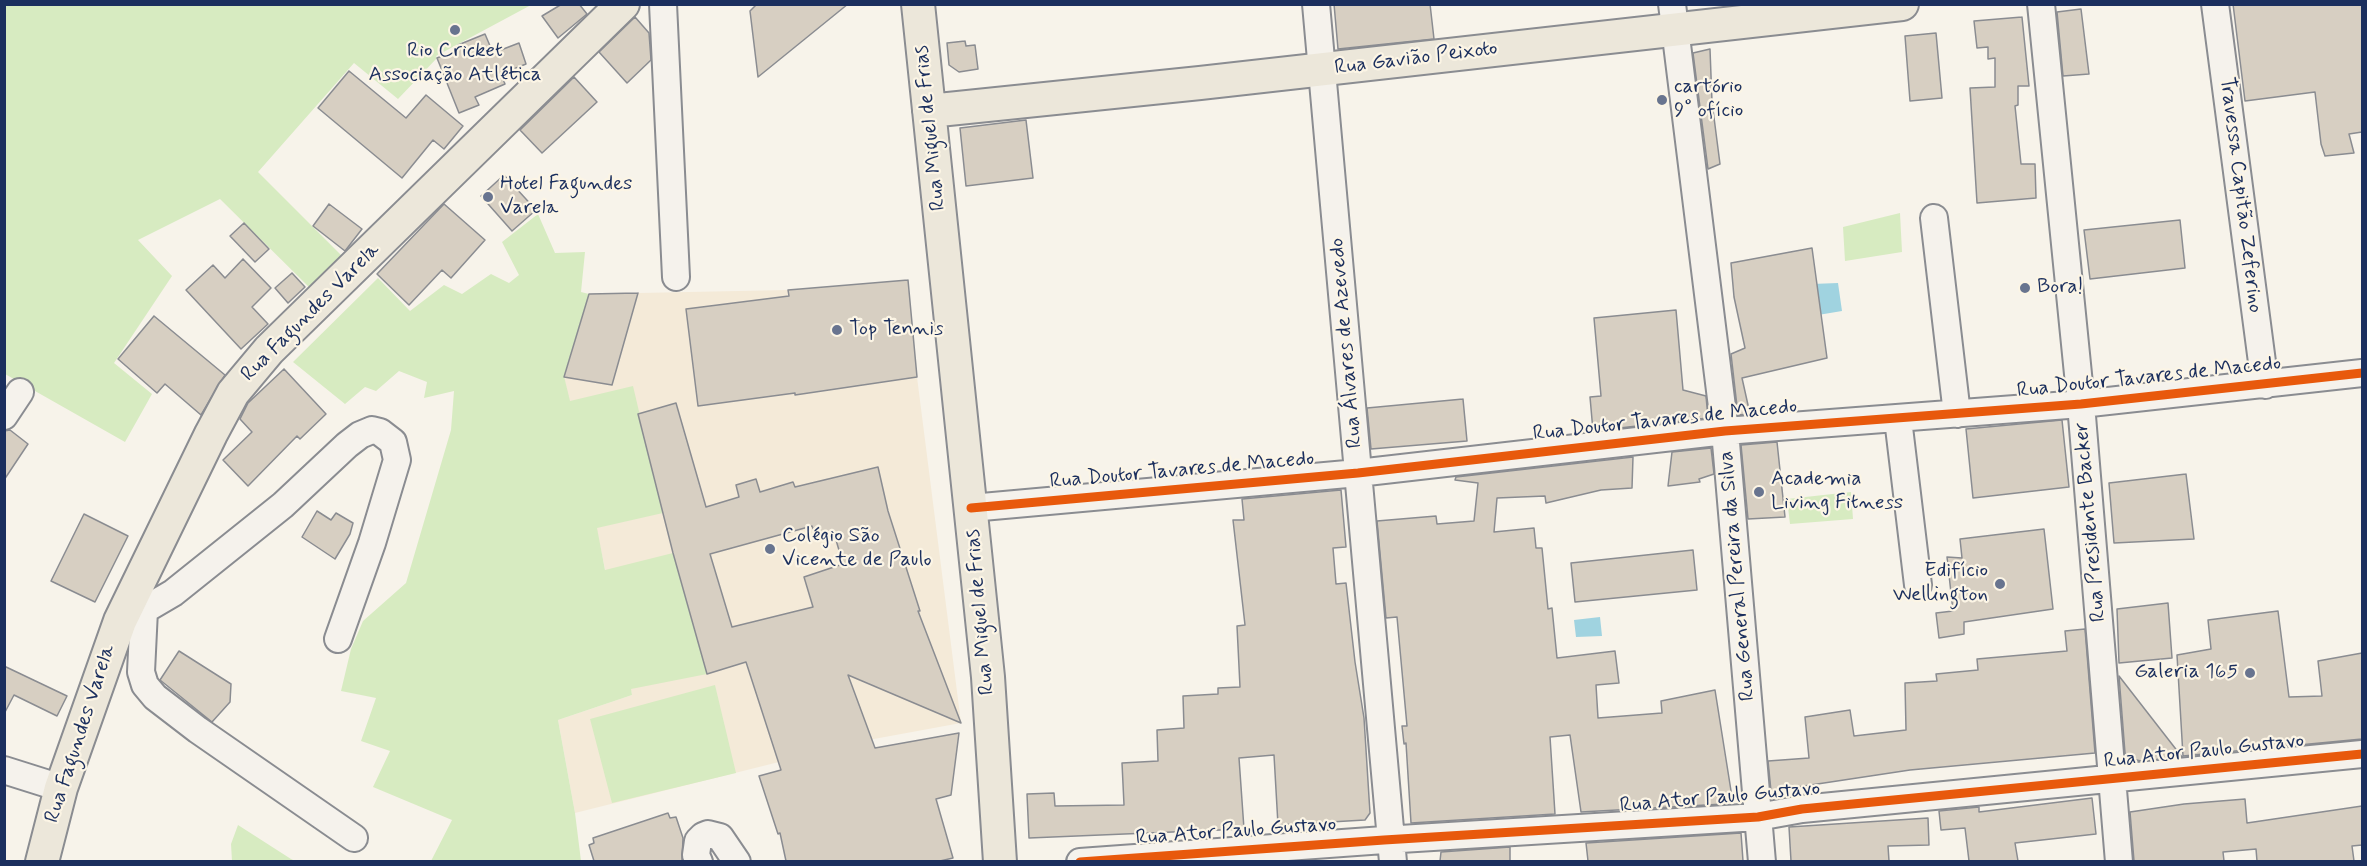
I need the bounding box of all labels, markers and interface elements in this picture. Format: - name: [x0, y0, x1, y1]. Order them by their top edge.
- marker: Rio Cricket Associação Atlética: [448, 23, 462, 37]
- street label: Rua Gavião Peixoto: [1333, 37, 1499, 81]
- place label: Rio Cricket Associação Atlética: [368, 39, 542, 89]
- street label: Rua Miguel de Frias: [910, 44, 952, 212]
- place label: cartório 9° ofício: [1674, 75, 1743, 125]
- street label: Travessa Capitão Zeferino: [2213, 76, 2267, 314]
- marker: cartório 9° ofício: [1655, 93, 1669, 107]
- place label: Hotel Fagundes Varela: [500, 172, 632, 222]
- marker: Hotel Fagundes Varela: [481, 190, 495, 204]
- street label: Rua Álvares de Azevedo: [1325, 237, 1369, 449]
- street label: Rua Fagundes Varela: [236, 238, 386, 388]
- place label: Bora!: [2037, 275, 2083, 301]
- marker: Bora!: [2018, 281, 2032, 295]
- place label: Top Tennis: [849, 317, 943, 343]
- marker: Top Tennis: [830, 323, 844, 337]
- street label: Rua Doutor Tavares de Macedo: [2016, 352, 2282, 404]
- street label: Rua Doutor Tavares de Macedo: [1532, 395, 1798, 447]
- street label: Rua Presidente Backer: [2070, 421, 2112, 623]
- street label: Rua Doutor Tavares de Macedo: [1049, 447, 1315, 495]
- street label: Rua General Pereira da Silva: [1715, 450, 1761, 702]
- place label: Academia Living Fitness: [1771, 467, 1903, 517]
- marker: Academia Living Fitness: [1752, 485, 1766, 499]
- place label: Colégio São Vicente de Paulo: [782, 524, 932, 574]
- street label: Rua Miguel de Frias: [961, 528, 1001, 696]
- marker: Colégio São Vicente de Paulo: [763, 542, 777, 556]
- place label: Edifício Wellington: [1893, 559, 1988, 609]
- marker: Edifício Wellington: [1993, 577, 2007, 591]
- street label: Rua Fagundes Varela: [40, 642, 122, 826]
- place label: Galeria 165: [2134, 660, 2238, 686]
- marker: Galeria 165: [2243, 666, 2257, 680]
- street label: Rua Ator Paulo Gustavo: [2103, 729, 2305, 775]
- street label: Rua Ator Paulo Gustavo: [1619, 777, 1821, 819]
- street label: Rua Ator Paulo Gustavo: [1135, 812, 1337, 852]

